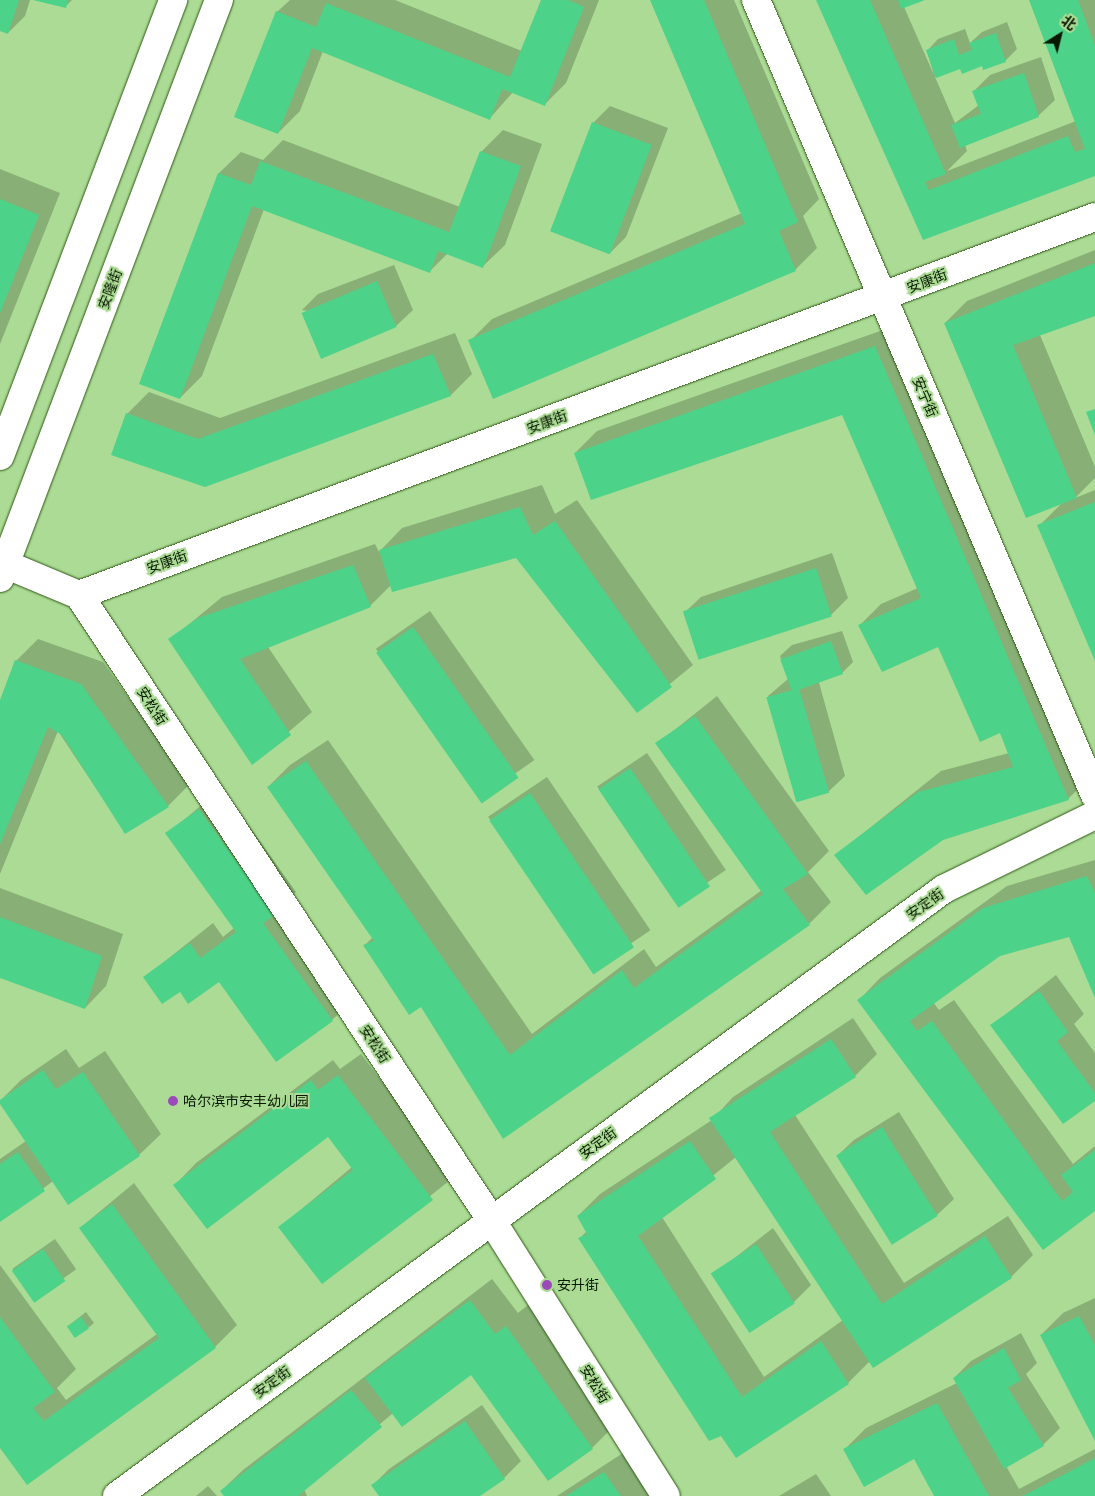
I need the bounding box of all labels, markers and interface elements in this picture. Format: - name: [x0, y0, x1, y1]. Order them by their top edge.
- north arrow: [1035, 10, 1085, 60]
- text: 北: [1058, 11, 1080, 34]
- street label: 安隆街: [95, 266, 125, 312]
- street label: 安康街: [904, 266, 950, 296]
- street label: 安宁街: [909, 374, 941, 420]
- street label: 安康街: [524, 407, 570, 437]
- street label: 安康街: [144, 547, 190, 577]
- street label: 安松街: [134, 684, 170, 728]
- street label: 安定街: [903, 885, 947, 923]
- street label: 安松街: [357, 1022, 393, 1066]
- place label: 哈尔滨市安丰幼儿园: [183, 1093, 309, 1109]
- marker: 哈尔滨市安丰幼儿园: [167, 1095, 179, 1107]
- street label: 安定街: [576, 1124, 620, 1162]
- place label: 安升街: [557, 1277, 599, 1293]
- marker: 安升街: [541, 1279, 553, 1291]
- street label: 安松街: [577, 1362, 613, 1406]
- street label: 安定街: [250, 1363, 294, 1401]

